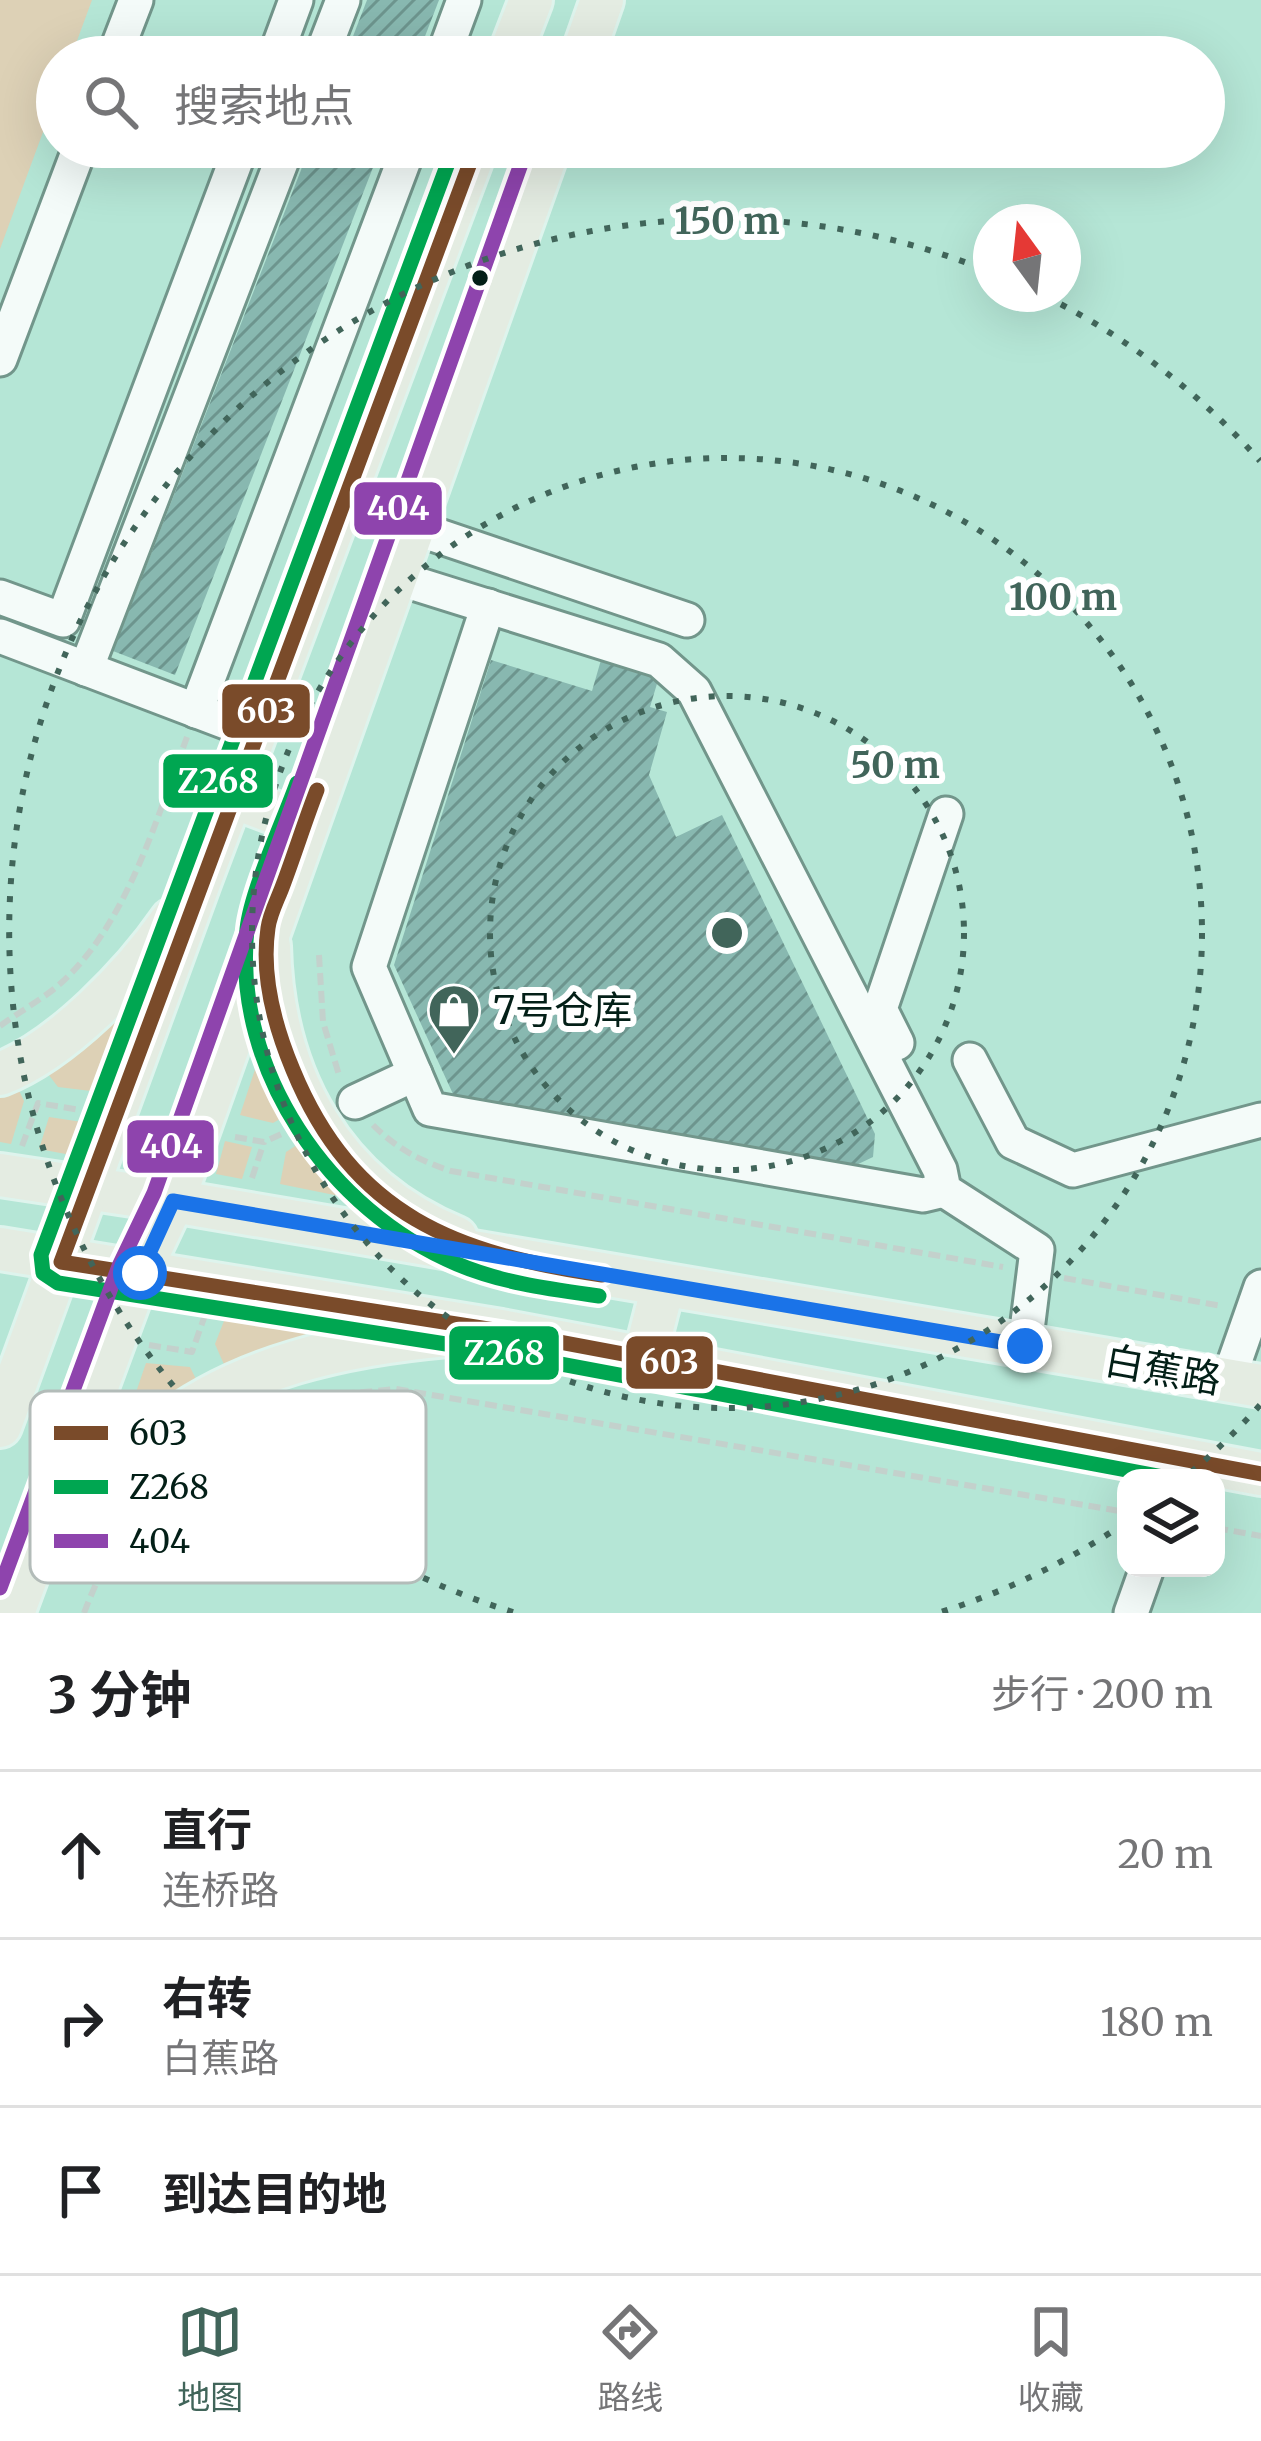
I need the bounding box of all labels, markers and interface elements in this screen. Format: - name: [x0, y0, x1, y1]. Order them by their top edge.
- search box: [36, 36, 1225, 168]
- icon: search: [78, 69, 144, 135]
- text: 搜索地点: [174, 78, 354, 134]
- text: 150 m: [675, 199, 779, 244]
- north arrow: [973, 204, 1081, 312]
- unlabelled marker: [469, 267, 491, 289]
- line badge: 404: [352, 480, 444, 537]
- text: 404: [367, 488, 430, 529]
- text: 100 m: [1009, 575, 1117, 620]
- line badge: 603: [220, 682, 312, 740]
- text: 603: [236, 691, 296, 732]
- text: 50 m: [850, 743, 940, 788]
- line badge: Z268: [161, 752, 275, 810]
- text: Z268: [177, 761, 259, 802]
- centre of rings: [706, 912, 748, 954]
- shop icon: 7号仓库: [426, 982, 482, 1056]
- place label: 7号仓库: [493, 986, 632, 1035]
- line badge: 404: [125, 1118, 216, 1175]
- text: 404: [140, 1126, 203, 1167]
- route start: [113, 1246, 167, 1300]
- route end: [998, 1319, 1052, 1373]
- line badge: Z268: [447, 1324, 561, 1382]
- text: Z268: [463, 1333, 545, 1374]
- line badge: 603: [624, 1334, 715, 1391]
- street label: 白蕉路: [1101, 1336, 1225, 1404]
- text: 603: [639, 1342, 699, 1383]
- legend: [30, 1391, 426, 1583]
- text: 603: [129, 1413, 188, 1454]
- text: Z268: [129, 1467, 209, 1508]
- map controls: [1117, 1469, 1225, 1577]
- button: layers: [1117, 1469, 1225, 1577]
- text: 404: [129, 1521, 190, 1562]
- text: 3 分钟: [48, 1663, 191, 1727]
- text: 步行 · 200 m: [991, 1670, 1213, 1719]
- text: 直行: [162, 1802, 252, 1858]
- icon: ahead: [48, 1822, 114, 1888]
- text: 20 m: [1118, 1830, 1213, 1879]
- text: 连桥路: [162, 1866, 279, 1915]
- text: 右转: [162, 1970, 252, 2026]
- icon: right: [48, 1990, 114, 2056]
- text: 180 m: [1100, 1998, 1213, 2047]
- text: 白蕉路: [162, 2034, 279, 2083]
- icon: arrive: [48, 2158, 114, 2224]
- text: 到达目的地: [162, 2166, 387, 2222]
- tab: 地图: [177, 2299, 243, 2419]
- tab: 路线: [597, 2299, 663, 2419]
- tab: 收藏: [1018, 2299, 1084, 2419]

